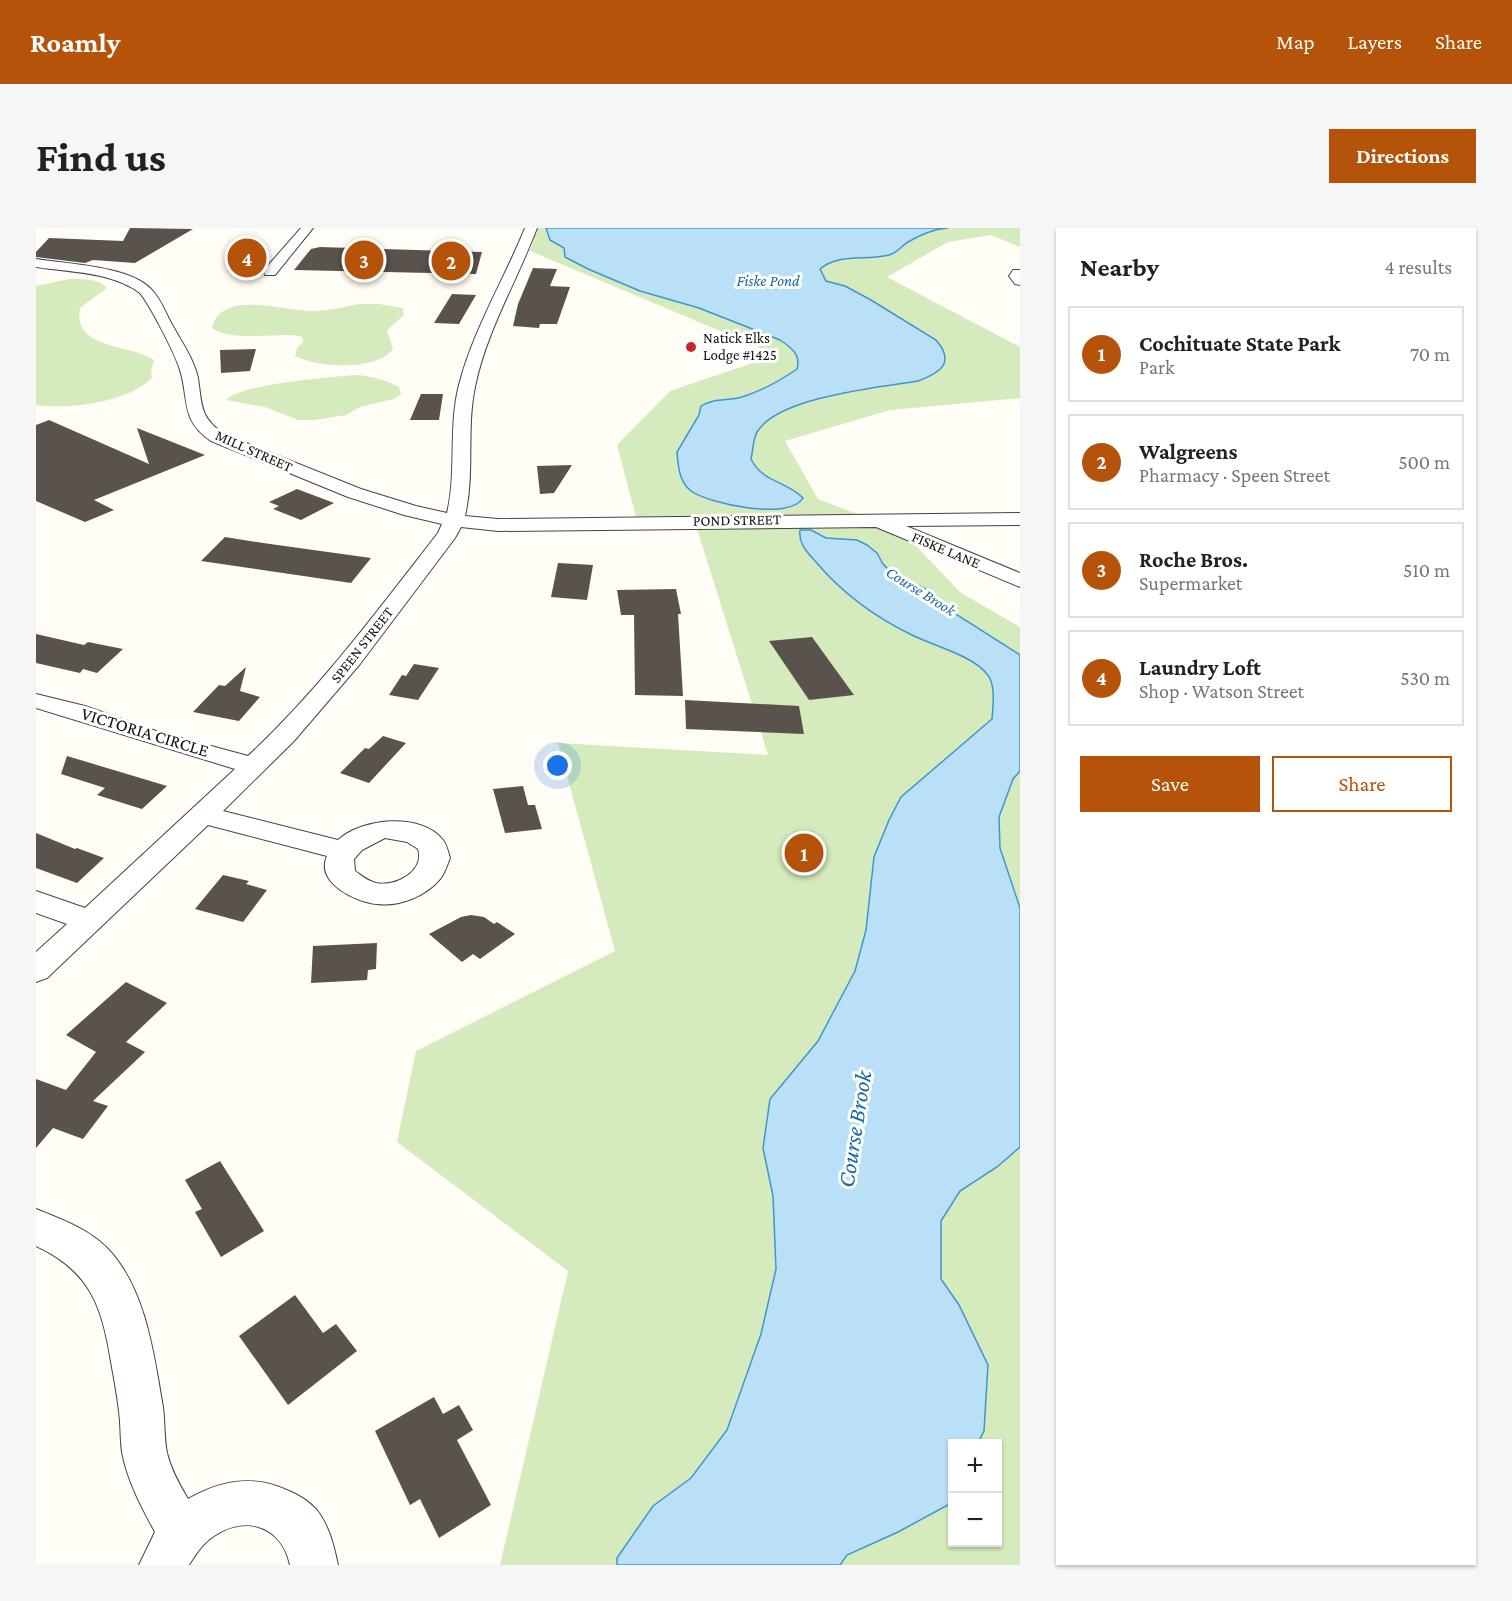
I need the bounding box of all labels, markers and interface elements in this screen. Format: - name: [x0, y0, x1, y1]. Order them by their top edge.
- text: Roamly: [30, 27, 120, 58]
- text: Map: [1276, 30, 1315, 54]
- text: Layers: [1348, 30, 1402, 54]
- text: Share: [1435, 30, 1482, 54]
- button: Directions: [1329, 129, 1476, 183]
- text: Find us: [36, 133, 166, 180]
- pin: 4: [228, 236, 266, 280]
- pin: 3: [344, 237, 384, 282]
- pin: 2: [432, 238, 470, 284]
- text: Nearby: [1080, 253, 1159, 282]
- text: 4 results: [1385, 256, 1452, 278]
- water label: Fiske Pond: [736, 272, 800, 289]
- place label: Natick Elks Lodge #1425: [703, 330, 777, 364]
- text: Cochituate State Park: [1139, 331, 1341, 356]
- marker: Natick Elks Lodge #1425: [684, 340, 698, 354]
- text: 1: [1098, 343, 1105, 365]
- text: 70 m: [1410, 343, 1450, 365]
- text: Park: [1139, 356, 1175, 378]
- street label: MILL STREET: [213, 427, 295, 475]
- text: Walgreens: [1139, 439, 1237, 464]
- text: 2: [1096, 451, 1107, 473]
- text: 500 m: [1398, 451, 1450, 473]
- text: Pharmacy · Speen Street: [1139, 464, 1330, 486]
- street label: POND STREET: [693, 511, 781, 529]
- street label: FISKE LANE: [909, 528, 983, 572]
- text: Roche Bros.: [1139, 547, 1248, 572]
- text: 3: [1097, 559, 1106, 581]
- text: 510 m: [1403, 559, 1450, 581]
- water label: Course Brook: [883, 563, 960, 620]
- text: Supermarket: [1139, 572, 1242, 594]
- street label: SPEEN STREET: [328, 604, 396, 686]
- text: Laundry Loft: [1139, 655, 1261, 680]
- text: 4: [1096, 667, 1107, 689]
- text: 530 m: [1400, 667, 1450, 689]
- text: Shop · Watson Street: [1139, 680, 1304, 702]
- street label: VICTORIA CIRCLE: [79, 703, 211, 761]
- your location: [543, 751, 572, 780]
- button: Save: [1080, 756, 1260, 812]
- button: Share: [1272, 756, 1452, 812]
- pin: 1: [784, 830, 824, 876]
- water label: Course Brook: [831, 1067, 877, 1189]
- map controls: [948, 1439, 1002, 1547]
- button: +: [948, 1439, 1002, 1493]
- button: −: [948, 1493, 1002, 1547]

